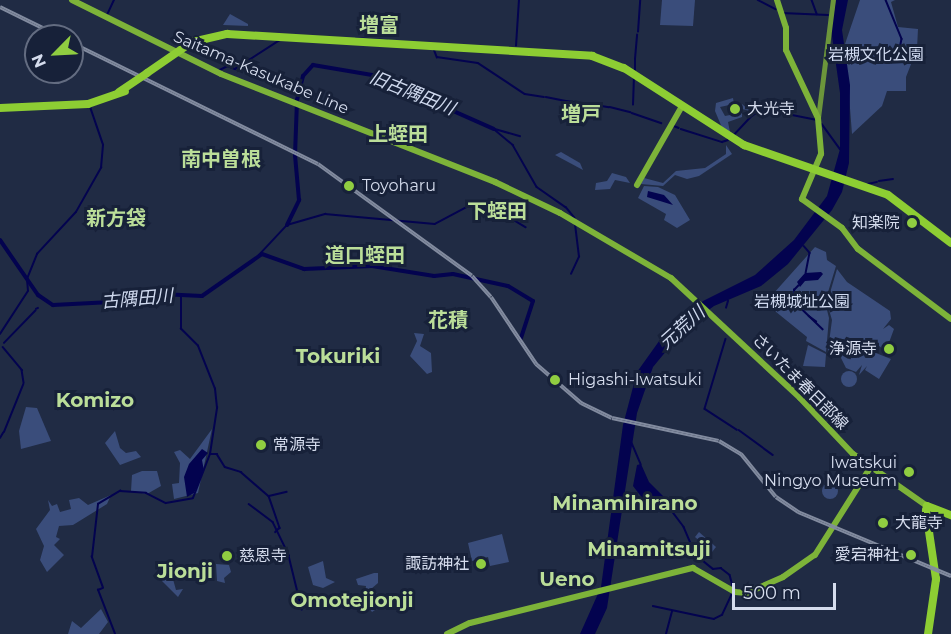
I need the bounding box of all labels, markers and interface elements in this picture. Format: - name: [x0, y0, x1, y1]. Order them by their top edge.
- district label: 増富: [359, 13, 399, 37]
- north arrow: [24, 24, 84, 84]
- street label: Saitama-Kasukabe Line: [170, 27, 352, 119]
- park label: 岩槻文化公園: [828, 45, 924, 65]
- text: N: [28, 51, 50, 70]
- water label: 旧古隅田川: [366, 66, 458, 120]
- place label: 大光寺: [747, 99, 795, 119]
- district label: 増戸: [561, 102, 601, 126]
- marker: 大光寺: [728, 102, 742, 116]
- district label: 上蛭田: [368, 122, 428, 146]
- district label: 南中曽根: [181, 147, 261, 171]
- place label: Toyoharu: [362, 176, 436, 196]
- marker: Toyoharu: [340, 177, 358, 195]
- district label: 下蛭田: [467, 199, 527, 223]
- district label: 新方袋: [86, 206, 146, 230]
- place label: 知楽院: [852, 213, 900, 233]
- marker: 知楽院: [905, 216, 919, 230]
- district label: 道口蛭田: [325, 243, 405, 267]
- water label: 古隅田川: [100, 285, 174, 313]
- park label: 岩槻城址公園: [754, 292, 850, 312]
- water label: 元荒川: [655, 302, 709, 354]
- district label: 花積: [428, 308, 468, 332]
- street label: さいたま春日部線: [748, 330, 852, 434]
- place label: 浄源寺: [829, 339, 877, 359]
- marker: 浄源寺: [882, 342, 896, 356]
- district label: Tokuriki: [296, 344, 380, 368]
- place label: Higashi-Iwatsuki: [568, 370, 702, 390]
- marker: Higashi-Iwatsuki: [546, 371, 564, 389]
- district label: Komizo: [56, 388, 134, 412]
- place label: 常源寺: [273, 435, 321, 455]
- marker: 常源寺: [254, 438, 268, 452]
- place label: Iwatskui Ningyo Museum: [764, 453, 897, 491]
- marker: Iwatskui Ningyo Museum: [902, 465, 916, 479]
- district label: Minamihirano: [552, 491, 698, 515]
- place label: 大龍寺: [895, 513, 943, 533]
- marker: 大龍寺: [876, 516, 890, 530]
- district label: Minamitsuji: [587, 537, 711, 561]
- place label: 愛宕神社: [835, 545, 899, 565]
- place label: 慈恩寺: [239, 546, 287, 566]
- marker: 愛宕神社: [904, 548, 918, 562]
- marker: 慈恩寺: [220, 549, 234, 563]
- place label: 諏訪神社: [405, 554, 469, 574]
- marker: 諏訪神社: [474, 557, 488, 571]
- district label: Jionji: [157, 559, 213, 583]
- district label: Ueno: [539, 567, 595, 591]
- scale bar: [735, 571, 838, 609]
- text: 500 m: [743, 582, 801, 604]
- district label: Omotejionji: [290, 588, 414, 612]

